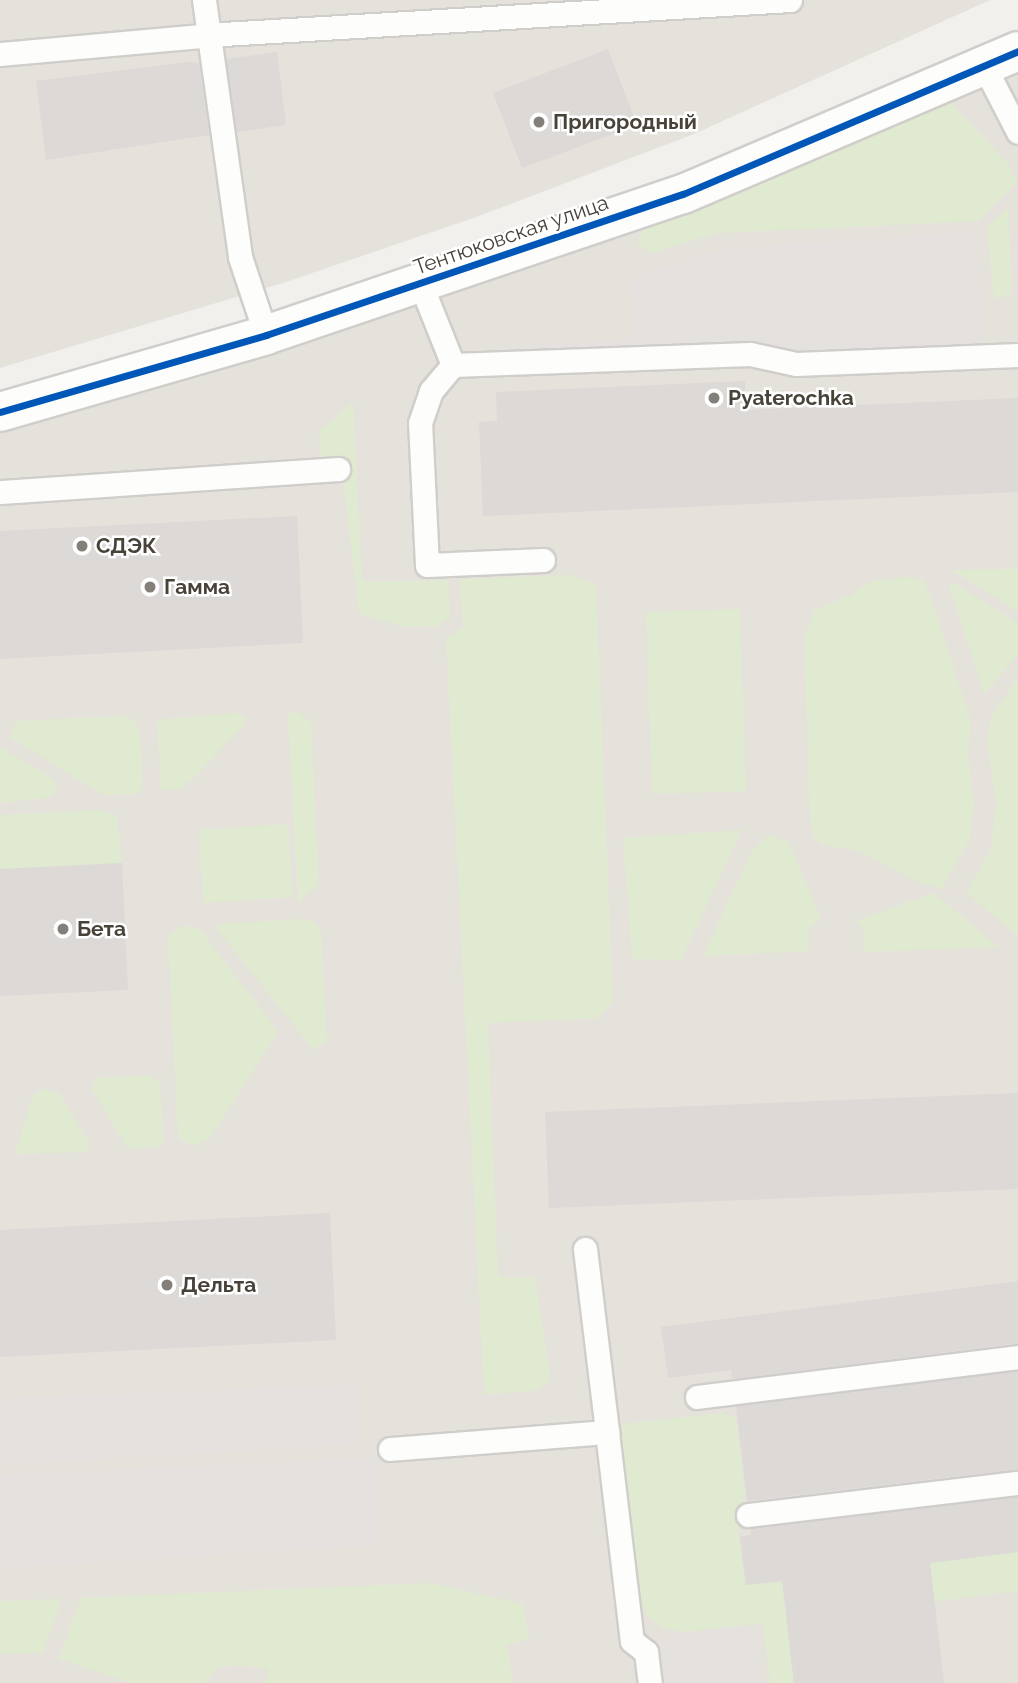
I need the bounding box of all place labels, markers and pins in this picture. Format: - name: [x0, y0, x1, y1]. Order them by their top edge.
- place label: Пригородный: [553, 109, 697, 135]
- marker: Пригородный: [531, 114, 547, 130]
- place label: Pyaterochka: [728, 385, 854, 411]
- marker: Pyaterochka: [706, 390, 722, 406]
- place label: СДЭК: [96, 533, 156, 559]
- marker: СДЭК: [74, 538, 90, 554]
- place label: Гамма: [164, 574, 230, 600]
- marker: Гамма: [142, 579, 158, 595]
- place label: Бета: [77, 916, 126, 942]
- marker: Бета: [55, 921, 71, 937]
- place label: Дельта: [181, 1272, 256, 1298]
- marker: Дельта: [159, 1277, 175, 1293]

